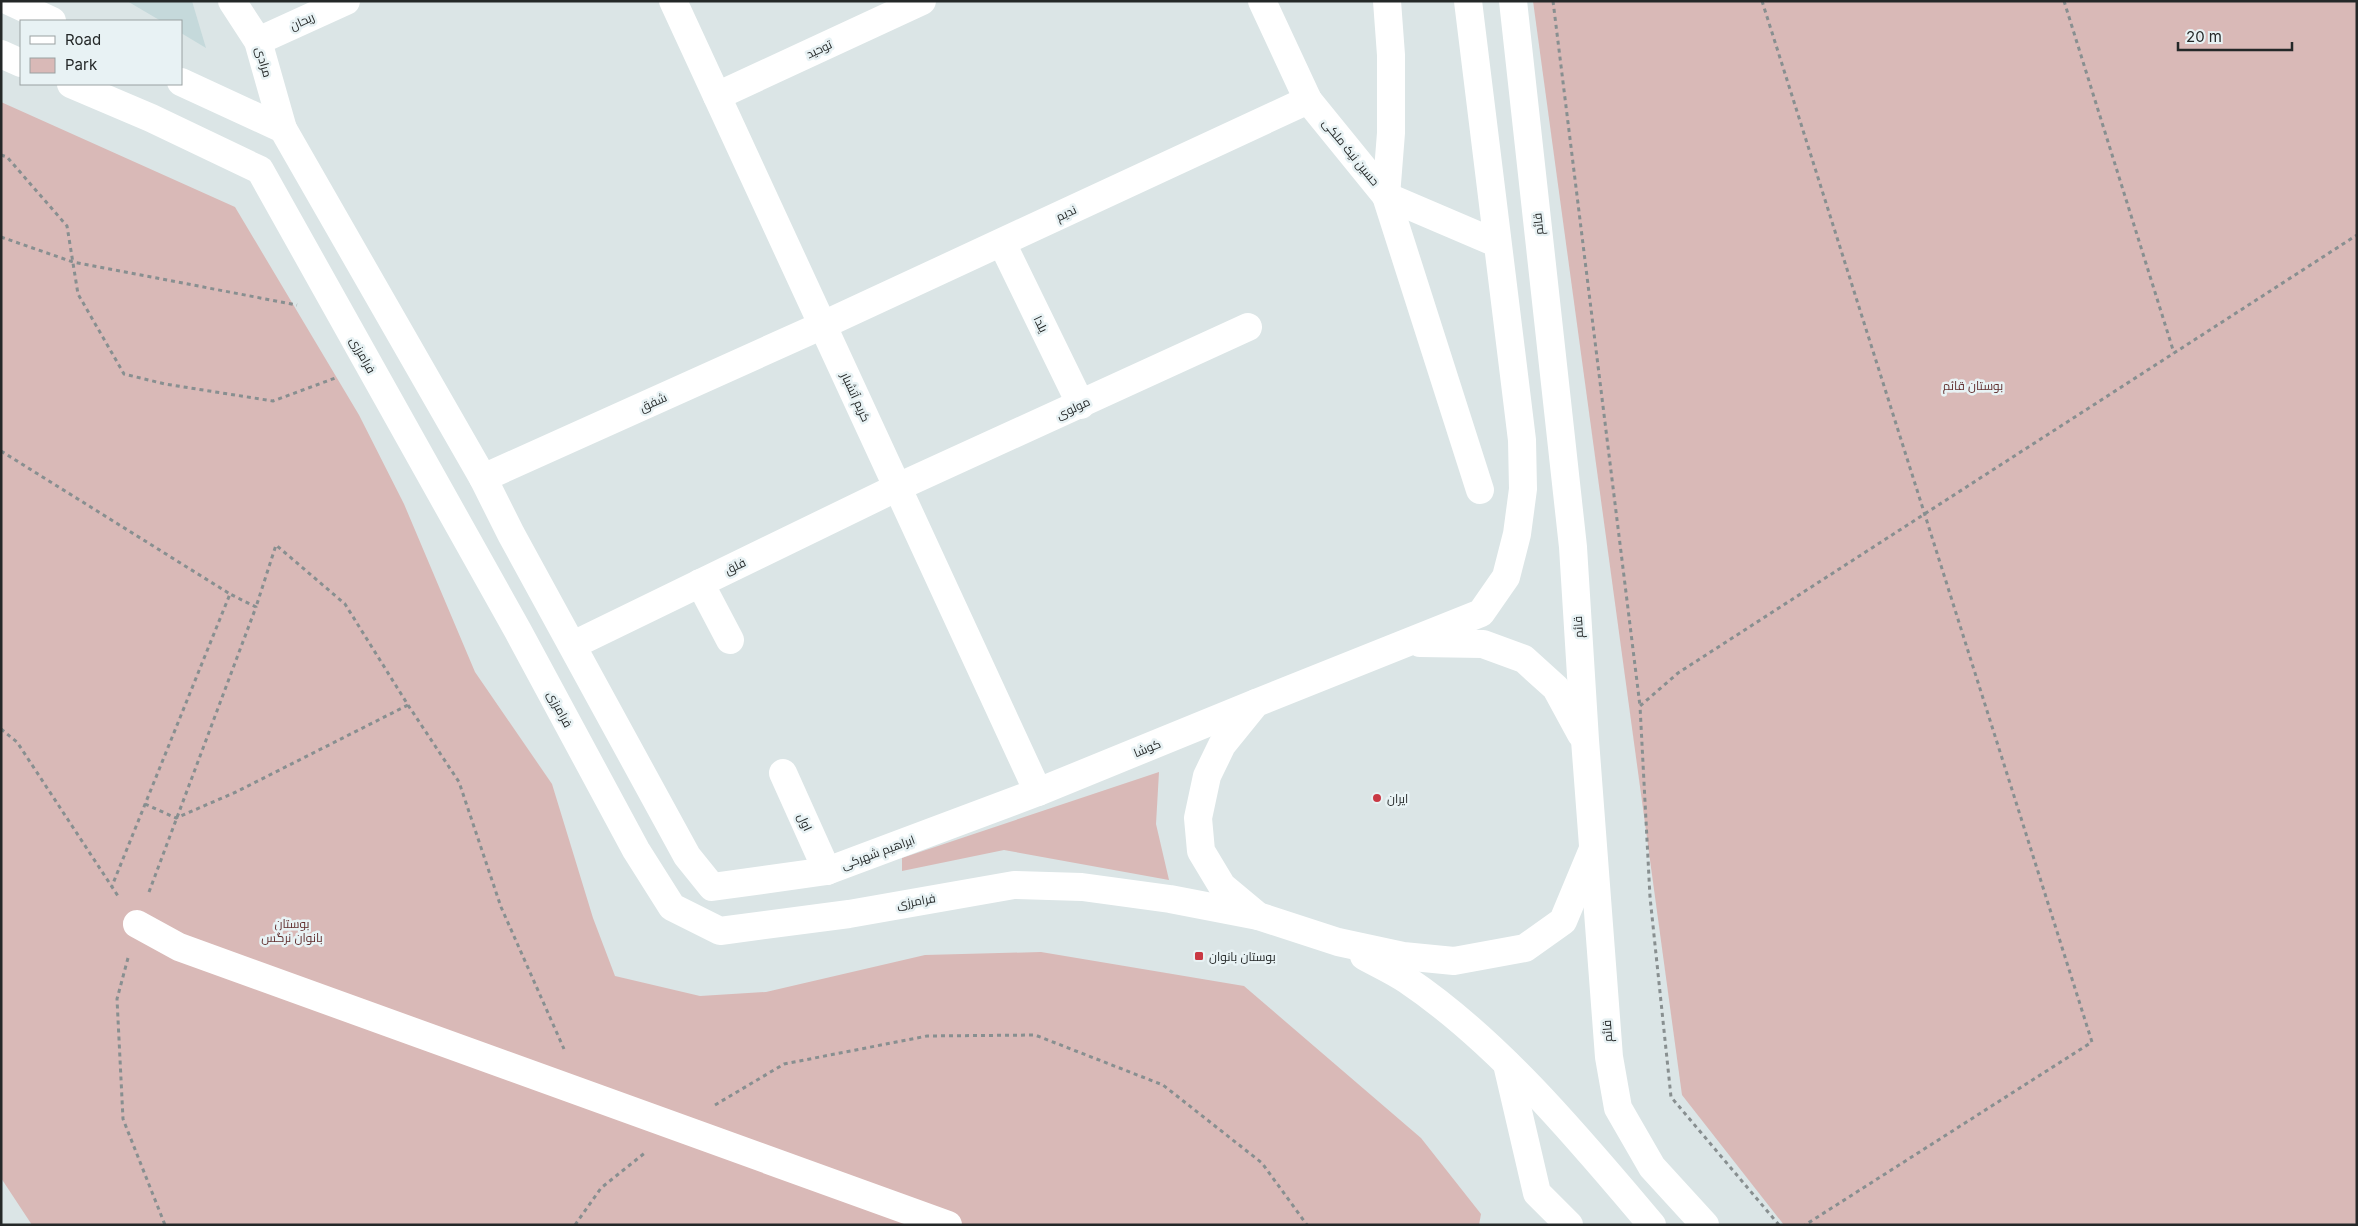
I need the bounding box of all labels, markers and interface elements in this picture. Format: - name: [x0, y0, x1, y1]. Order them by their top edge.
- street label: ریحان: [287, 9, 317, 33]
- legend: [20, 20, 182, 85]
- scale bar: [2178, 20, 2292, 52]
- text: 20 m: [2186, 27, 2222, 46]
- text: Road: [65, 30, 101, 49]
- street label: توحید: [804, 36, 835, 61]
- street label: مرادی: [253, 45, 275, 79]
- text: Park: [65, 55, 98, 74]
- street label: حسین نیک ملکی: [1319, 115, 1383, 189]
- street label: ندیم: [1053, 202, 1079, 225]
- street label: قائم: [1529, 212, 1548, 236]
- street label: یلدا: [1031, 313, 1052, 335]
- street label: فرامرزی: [347, 334, 379, 376]
- street label: کریم آتشبار: [837, 369, 874, 424]
- park label: بوستان قائم: [1943, 378, 2003, 394]
- street label: شفق: [637, 389, 669, 415]
- street label: مولوی: [1054, 394, 1092, 422]
- street label: فلق: [722, 554, 748, 578]
- street label: قائم: [1570, 616, 1587, 638]
- street label: فرامرزی: [544, 688, 576, 730]
- street label: کوشا: [1131, 736, 1163, 760]
- place label: ایران: [1387, 791, 1408, 806]
- marker: ایران: [1371, 792, 1383, 804]
- street label: اول: [795, 811, 815, 833]
- street label: ابراهیم شهرکی: [839, 832, 917, 873]
- street label: فرامرزی: [895, 890, 937, 912]
- park label: بوستان بانوان نرگس: [261, 916, 323, 945]
- place label: بوستان بانوان: [1209, 949, 1276, 964]
- marker: بوستان بانوان: [1193, 950, 1205, 962]
- street label: قائم: [1599, 1019, 1616, 1042]

